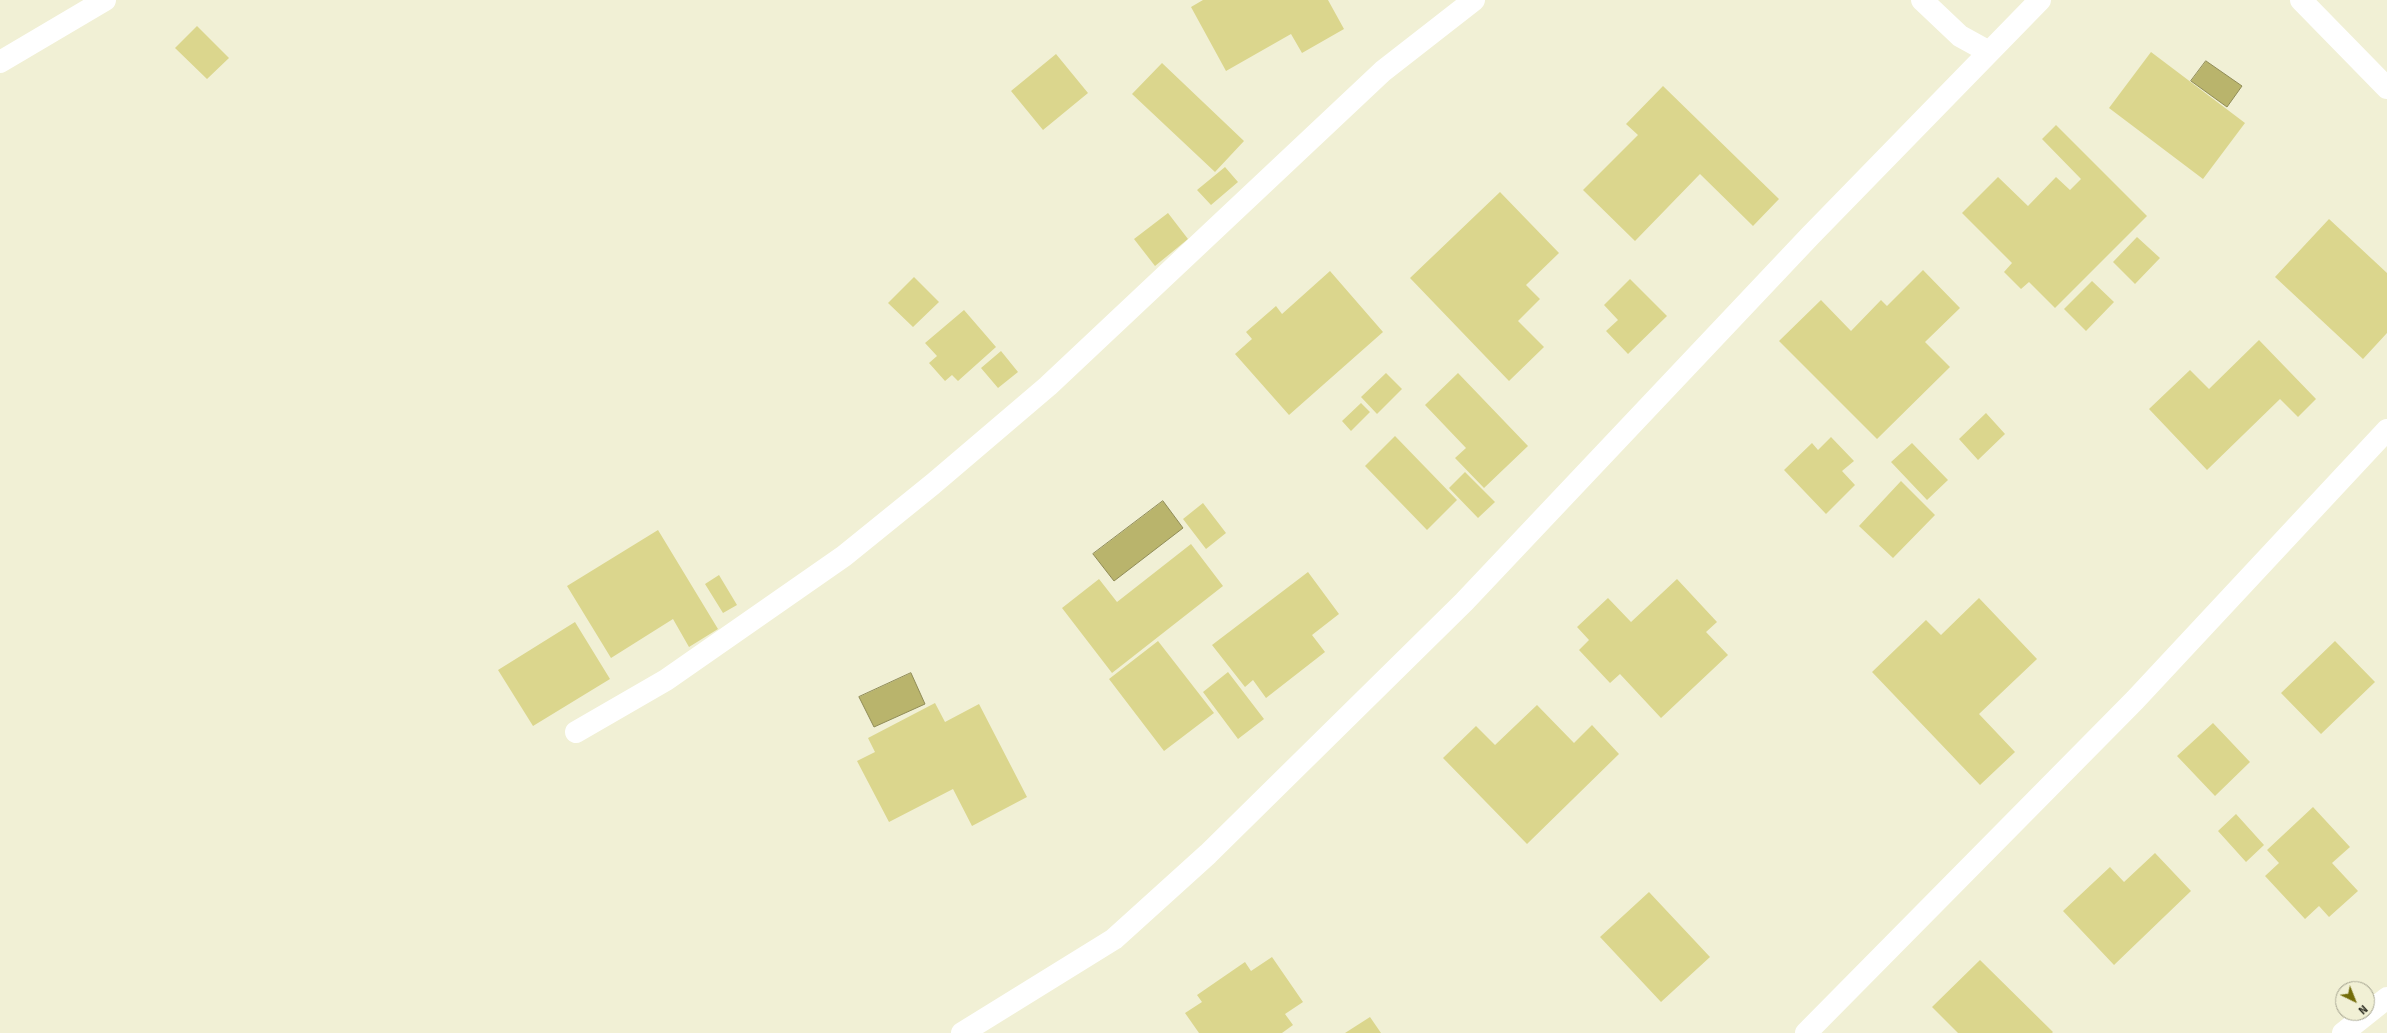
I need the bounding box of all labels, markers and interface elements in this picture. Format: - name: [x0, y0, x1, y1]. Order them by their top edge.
- north arrow: [2335, 981, 2375, 1021]
- text: N: [2356, 1002, 2370, 1017]

